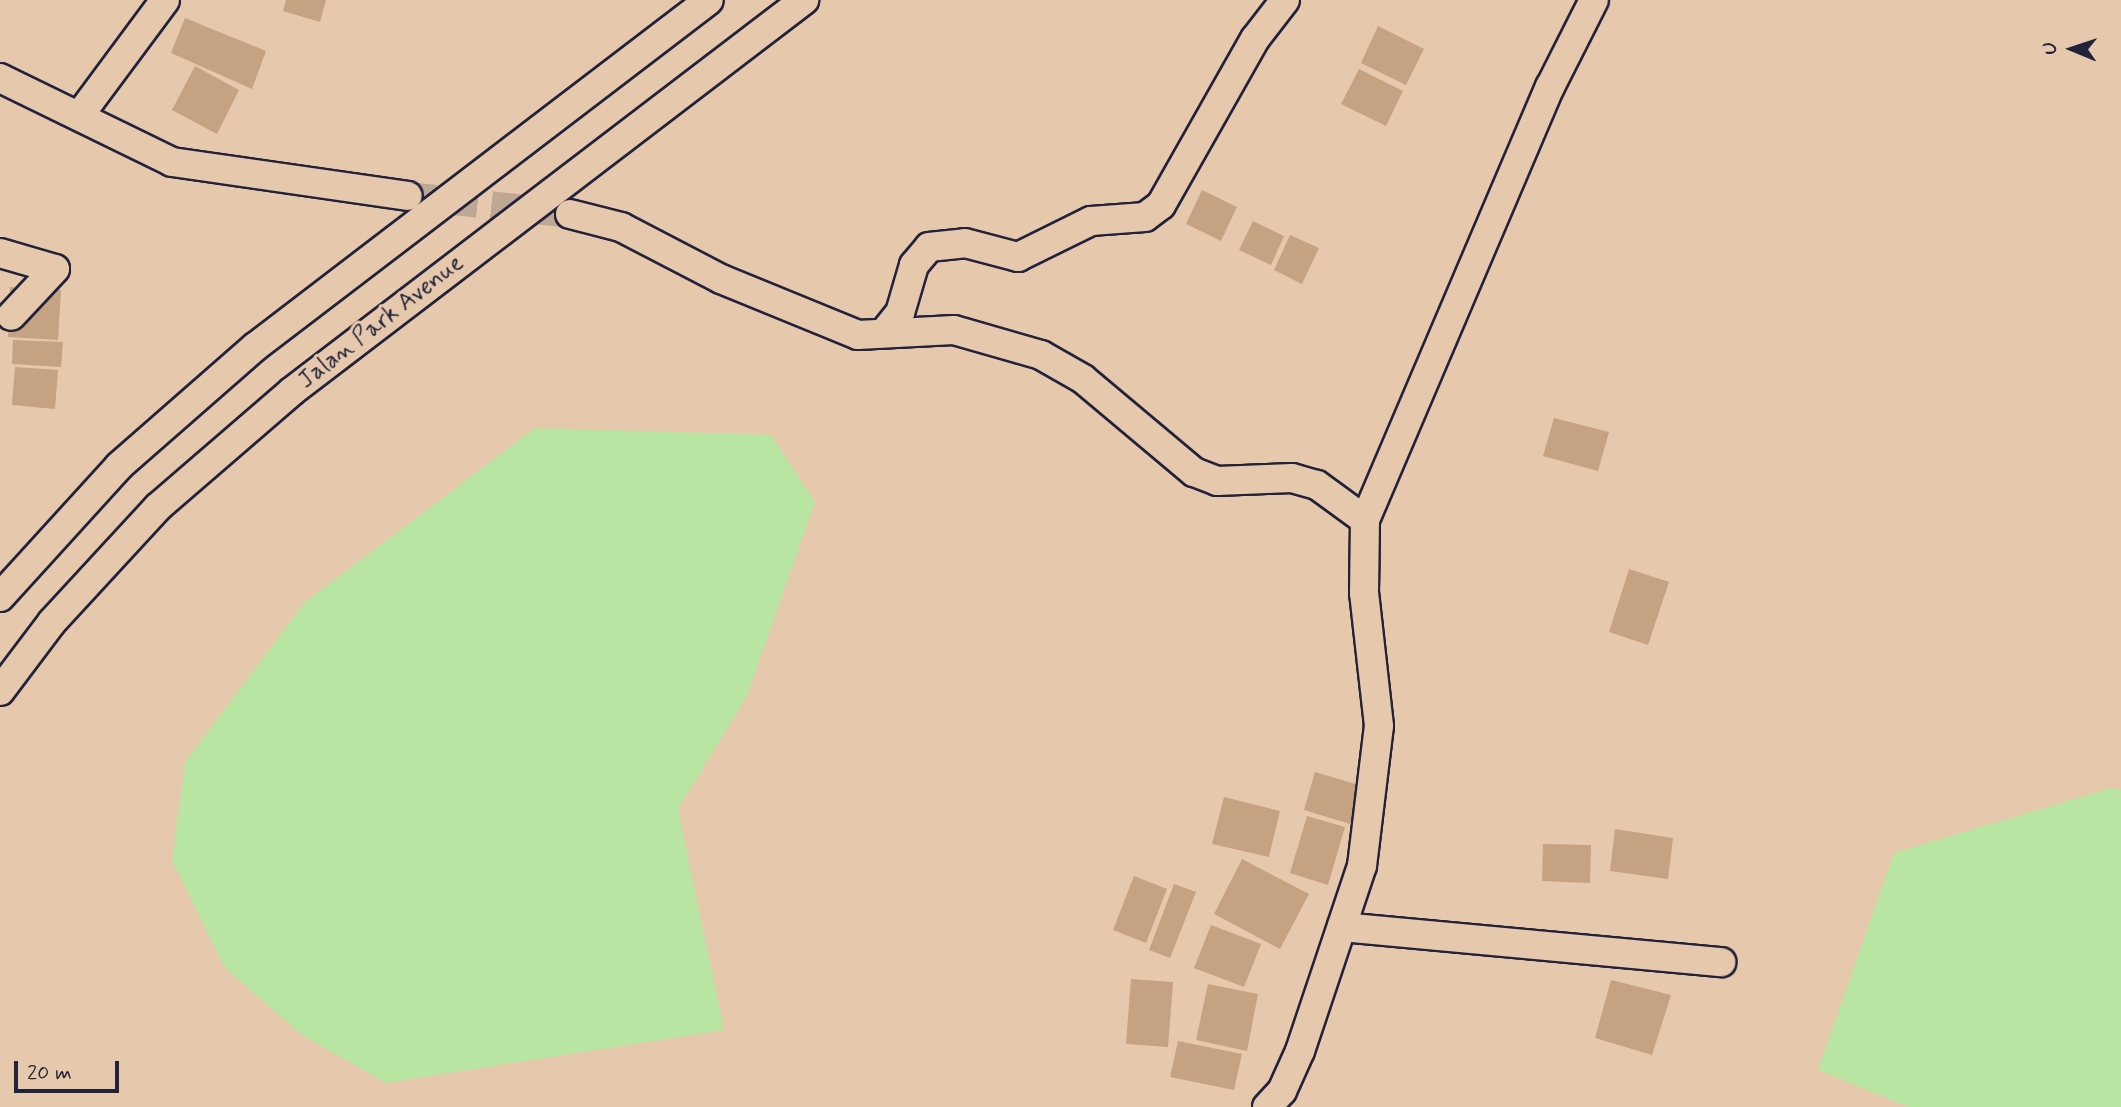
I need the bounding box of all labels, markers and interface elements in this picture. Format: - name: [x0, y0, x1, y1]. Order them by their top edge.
- north arrow: [2037, 14, 2107, 84]
- text: U: [2038, 42, 2063, 55]
- street label: Jalan Park Avenue: [294, 250, 468, 394]
- scale bar: [18, 1048, 122, 1092]
- text: 20 m: [27, 1059, 72, 1087]

